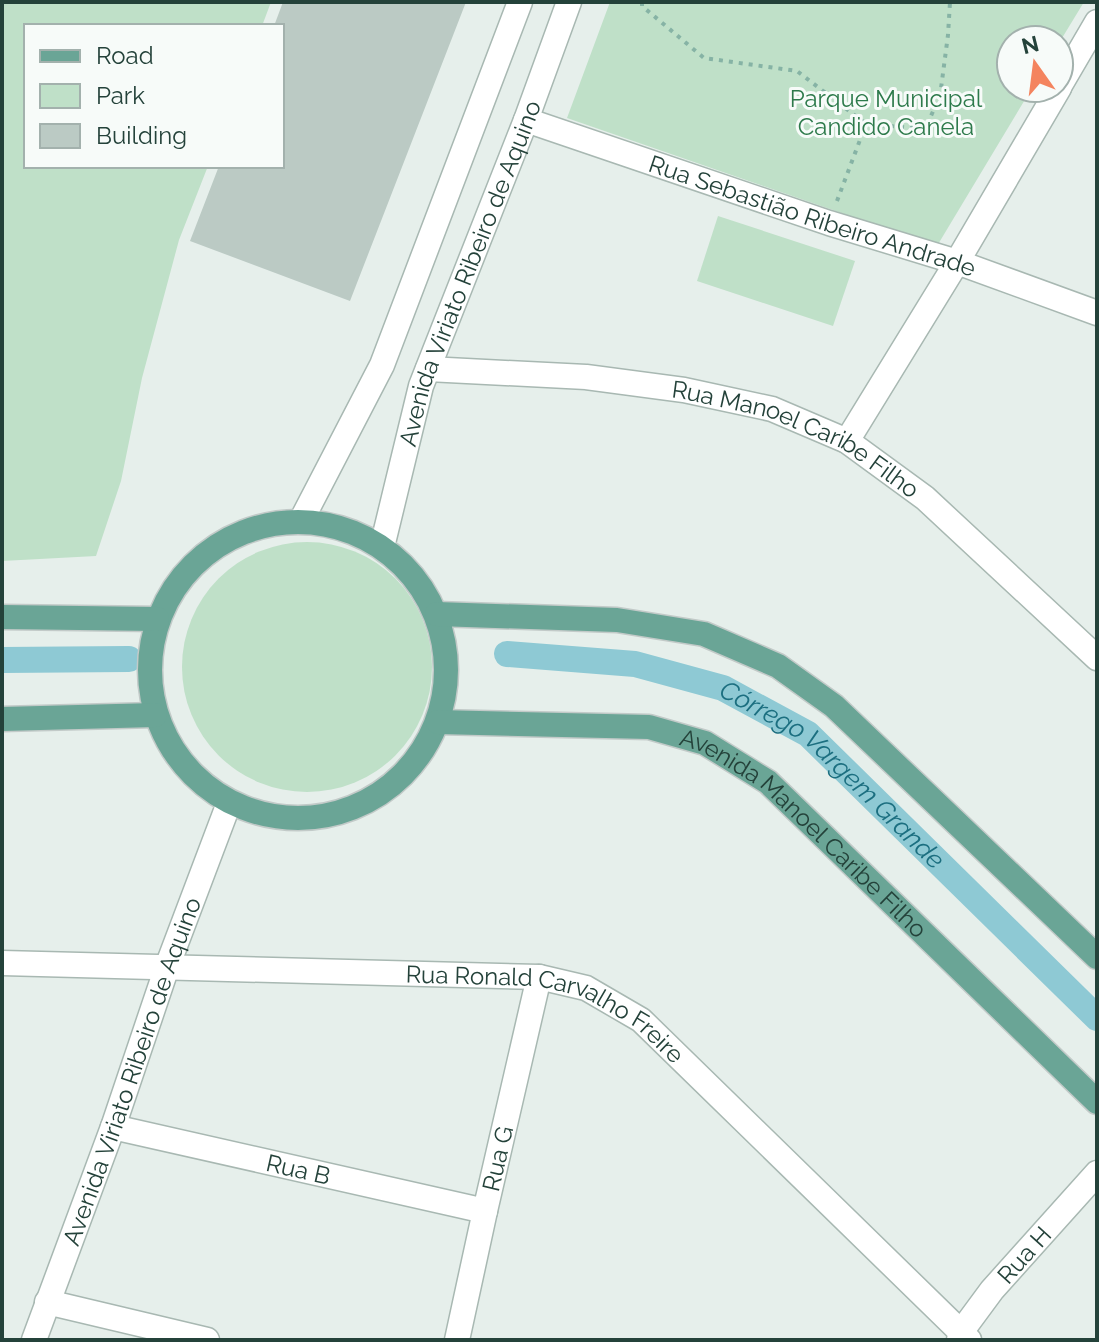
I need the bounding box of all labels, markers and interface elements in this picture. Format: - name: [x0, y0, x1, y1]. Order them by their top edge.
- legend: [24, 24, 284, 168]
- north arrow: [995, 24, 1075, 104]
- text: N: [1019, 30, 1041, 59]
- text: Road: [96, 41, 154, 70]
- text: Park: [96, 81, 145, 110]
- park label: Parque Municipal Candido Canela: [790, 84, 983, 141]
- street label: Avenida Viriato Ribeiro de Aquino: [392, 96, 546, 449]
- text: Building: [96, 121, 187, 150]
- street label: Rua Sebastião Ribeiro Andrade: [645, 148, 980, 282]
- street label: Rua Manoel Caribe Filho: [670, 374, 925, 504]
- water label: Córrego Vargem Grande: [715, 674, 951, 875]
- street label: Avenida Manoel Caribe Filho: [677, 722, 933, 943]
- street label: Avenida Viriato Ribeiro de Aquino: [56, 893, 207, 1249]
- street label: Rua Ronald Carvalho Freire: [405, 959, 691, 1069]
- street label: Rua G: [476, 1123, 519, 1194]
- street label: Rua B: [263, 1148, 333, 1190]
- street label: Rua H: [991, 1220, 1057, 1289]

